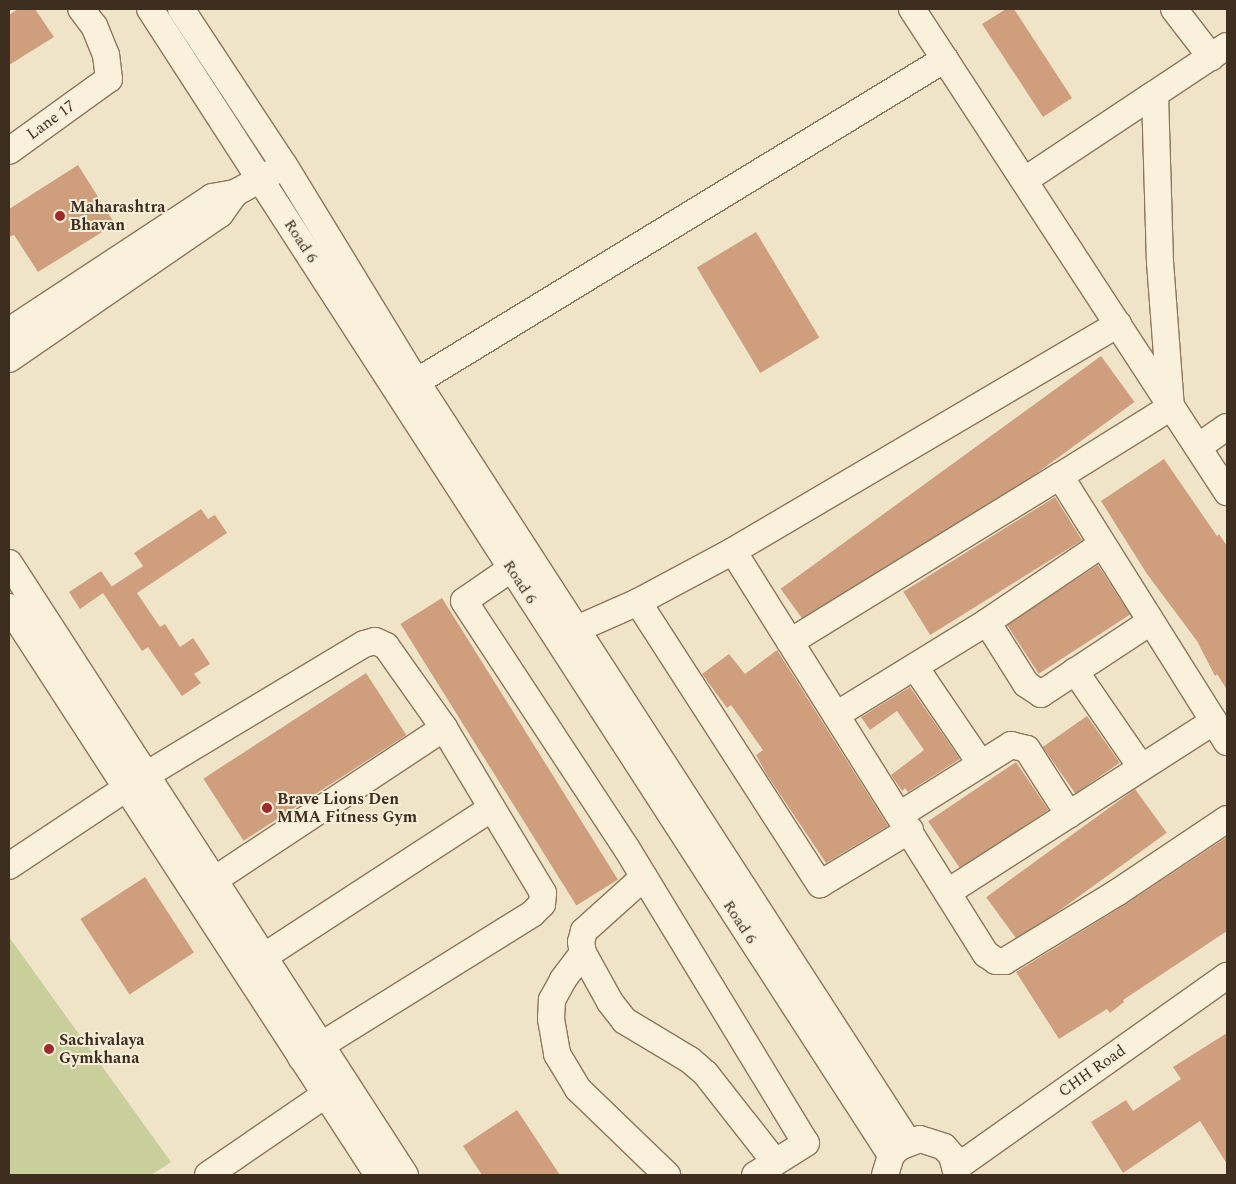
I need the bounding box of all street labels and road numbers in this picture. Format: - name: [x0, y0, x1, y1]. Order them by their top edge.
- street label: Lane 17: [23, 96, 79, 144]
- street label: Road 6: [280, 216, 322, 266]
- street label: Road 6: [499, 557, 541, 607]
- street label: Road 6: [719, 897, 761, 947]
- street label: CHH Road: [1055, 1041, 1129, 1101]

